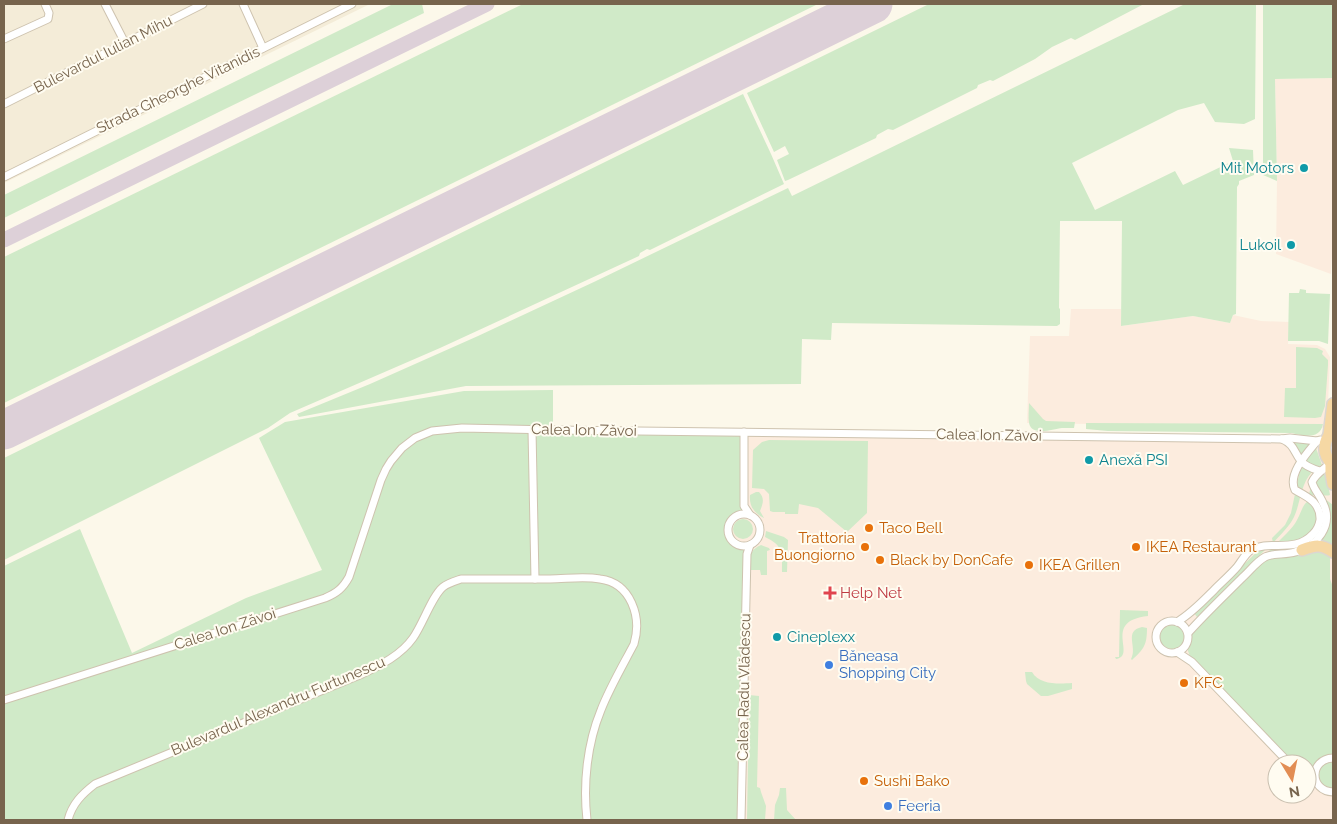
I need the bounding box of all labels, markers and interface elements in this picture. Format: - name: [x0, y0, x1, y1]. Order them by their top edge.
- street label: Bulevardul Iulian Mihu: [31, 11, 175, 97]
- street label: Strada Gheorghe Vitanidis: [93, 43, 263, 137]
- place label: Mit Motors: [1221, 159, 1294, 177]
- marker: Mit Motors: [1298, 162, 1310, 174]
- place label: Lukoil: [1240, 236, 1282, 254]
- marker: Lukoil: [1285, 239, 1297, 251]
- street label: Calea Ion Zăvoi: [531, 420, 637, 440]
- street label: Calea Ion Zăvoi: [936, 425, 1042, 445]
- place label: Anexă PSI: [1099, 451, 1168, 469]
- marker: Anexă PSI: [1083, 454, 1095, 466]
- place label: Taco Bell: [879, 519, 944, 537]
- marker: Taco Bell: [863, 522, 875, 534]
- place label: Trattoria Buongiorno: [774, 529, 855, 564]
- place label: IKEA Restaurant: [1146, 538, 1257, 556]
- marker: Trattoria Buongiorno: [859, 541, 871, 553]
- marker: IKEA Restaurant: [1130, 541, 1142, 553]
- place label: Black by DonCafe: [890, 551, 1013, 569]
- marker: Black by DonCafe: [874, 554, 886, 566]
- place label: IKEA Grillen: [1039, 556, 1120, 574]
- marker: IKEA Grillen: [1023, 559, 1035, 571]
- place label: Help Net: [840, 584, 902, 602]
- marker: Help Net: [824, 587, 836, 599]
- street label: Calea Ion Zăvoi: [172, 604, 278, 654]
- street label: Calea Radu Vlădescu: [734, 613, 754, 761]
- place label: Cineplexx: [787, 628, 856, 646]
- marker: Cineplexx: [771, 631, 783, 643]
- place label: Băneasa Shopping City: [839, 647, 936, 682]
- street label: Bulevardul Alexandru Furtunescu: [168, 653, 388, 759]
- marker: Băneasa Shopping City: [823, 659, 835, 671]
- place label: KFC: [1194, 674, 1223, 692]
- marker: KFC: [1178, 677, 1190, 689]
- north arrow: [1267, 754, 1317, 804]
- place label: Sushi Bako: [874, 772, 950, 790]
- marker: Sushi Bako: [858, 775, 870, 787]
- text: N: [1288, 783, 1301, 801]
- place label: Feeria: [898, 797, 941, 815]
- marker: Feeria: [882, 800, 894, 812]

